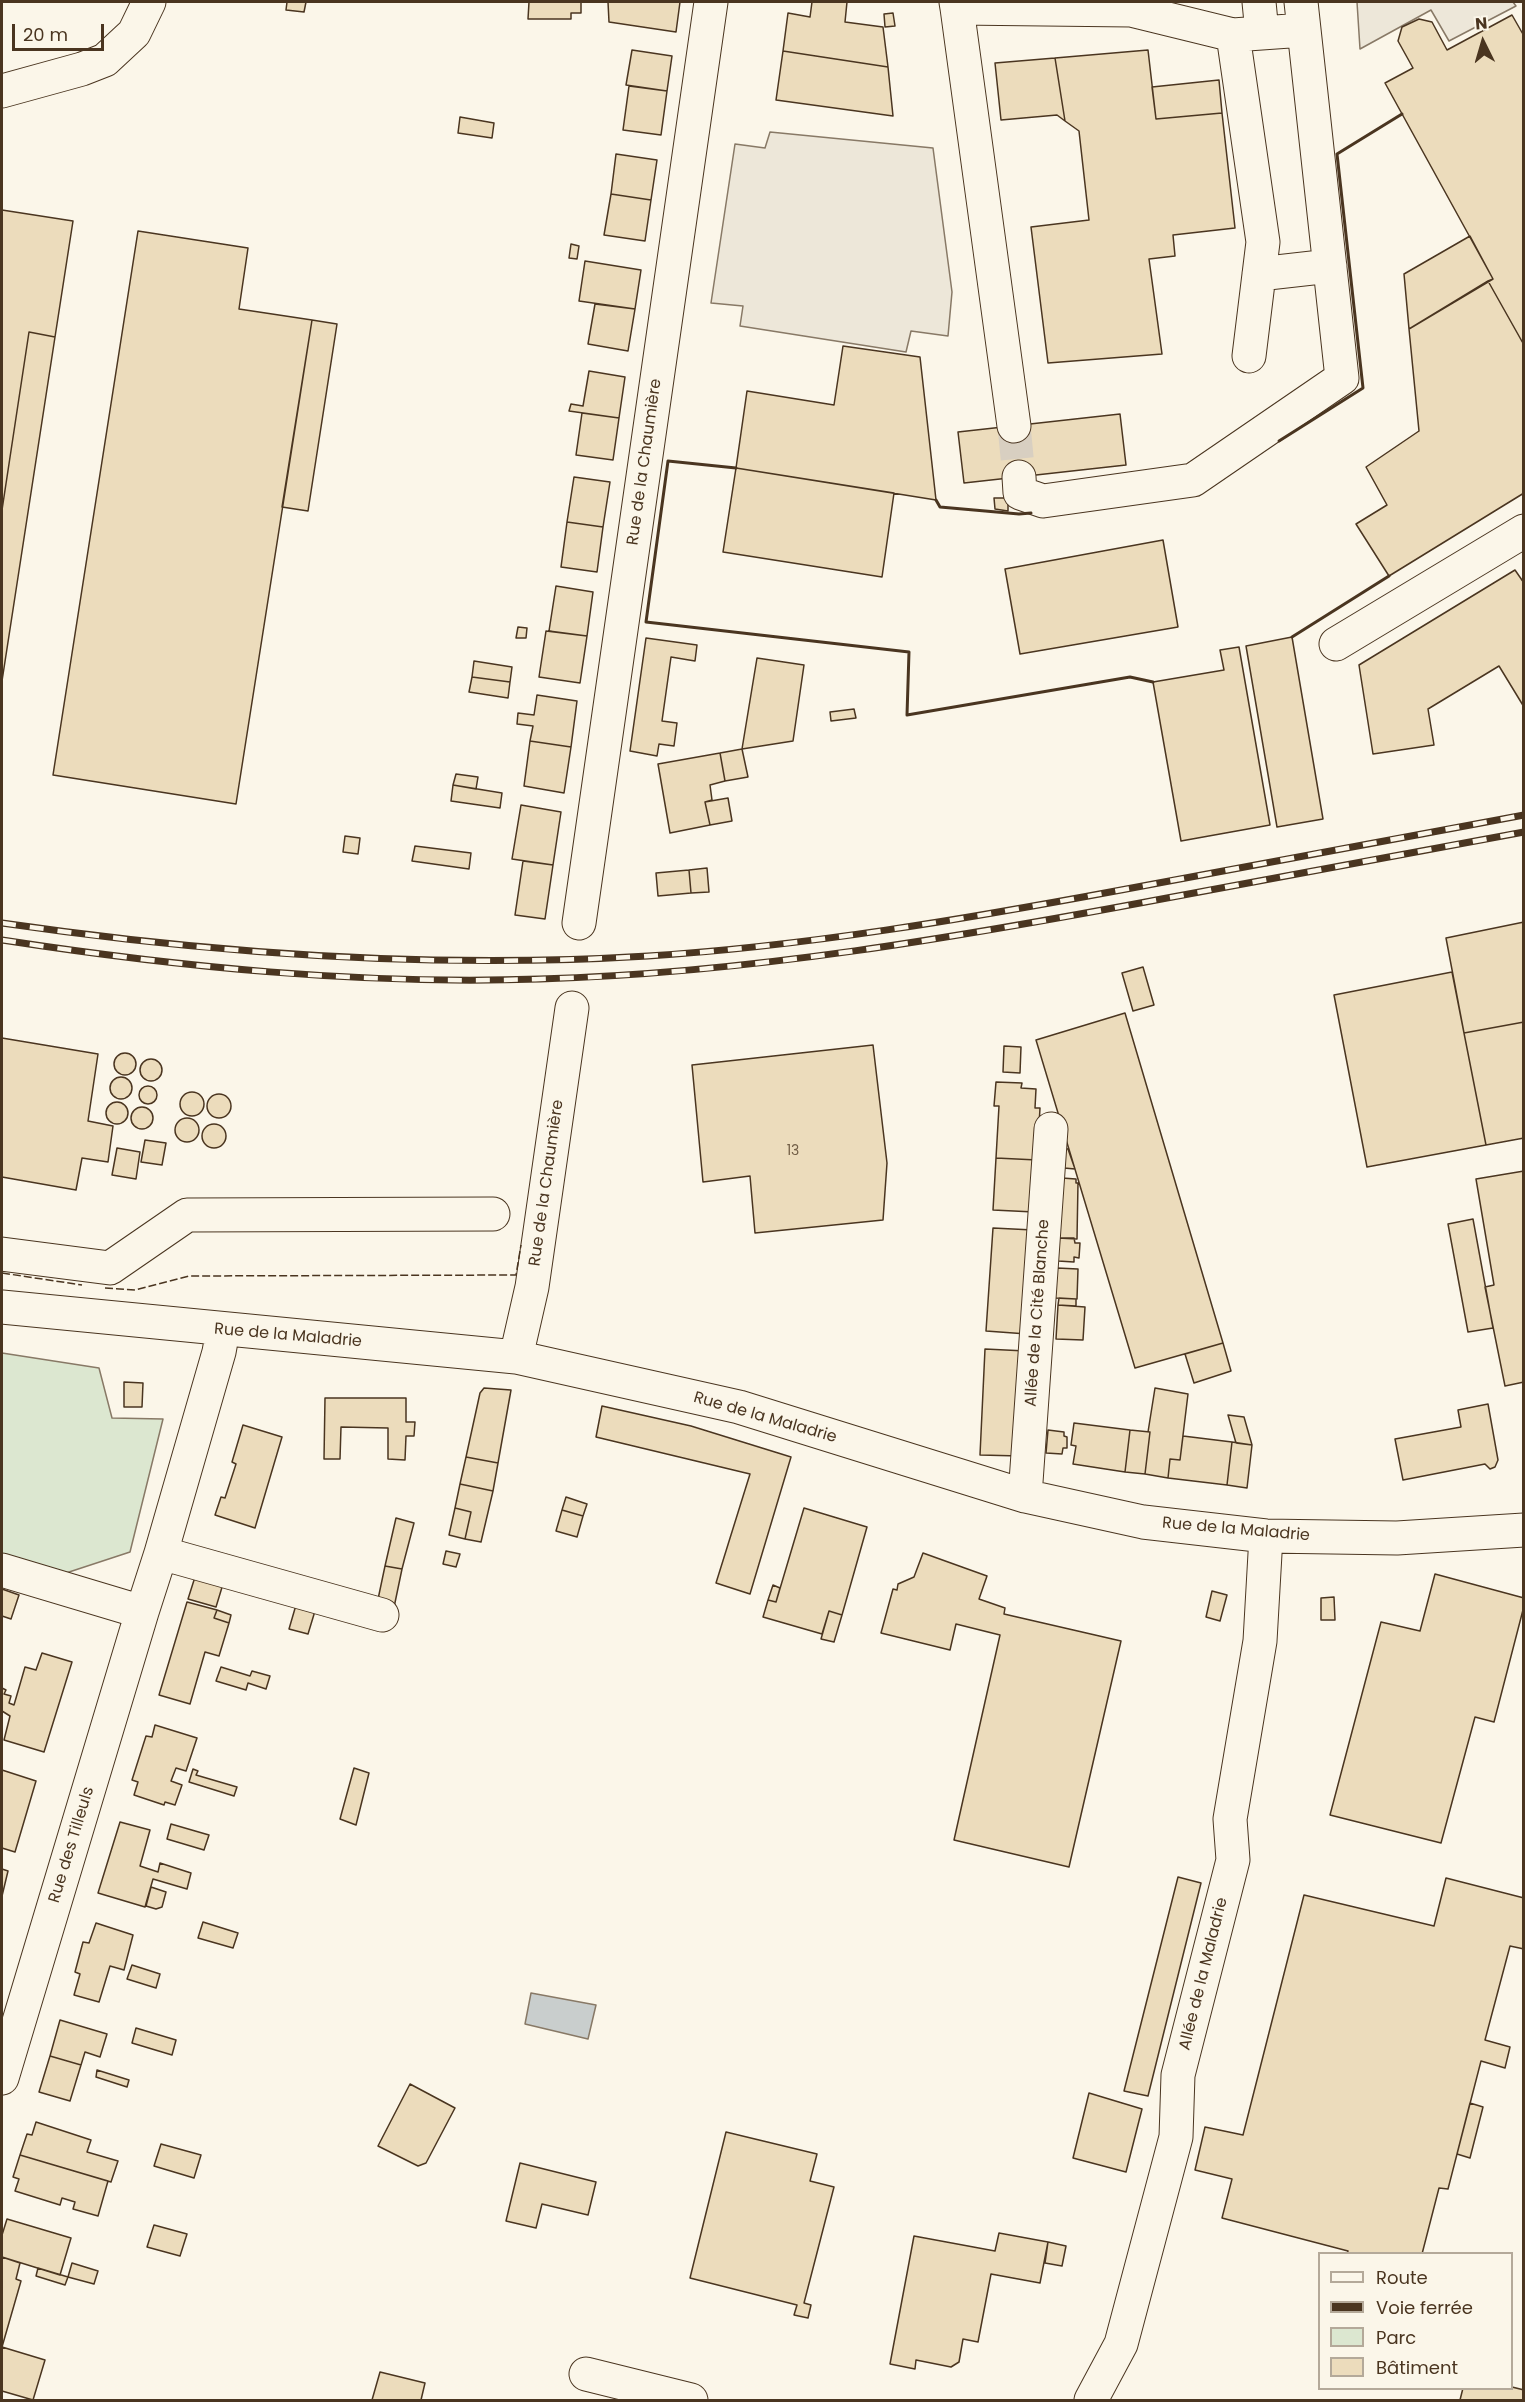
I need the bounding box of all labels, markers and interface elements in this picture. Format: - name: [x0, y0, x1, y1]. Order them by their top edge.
- scale bar: [15, 12, 106, 50]
- north arrow: [1453, 12, 1513, 72]
- text: N: [1474, 12, 1488, 36]
- text: 20 m: [23, 22, 68, 47]
- street label: Rue de la Chaumière: [624, 377, 666, 547]
- street label: Rue de la Chaumière: [526, 1098, 568, 1268]
- house number: 13: [787, 1143, 799, 1159]
- street label: Allée de la Cité Blanche: [1022, 1219, 1054, 1407]
- street label: Rue de la Maladrie: [213, 1320, 363, 1352]
- street label: Rue de la Maladrie: [691, 1388, 839, 1448]
- street label: Rue de la Maladrie: [1161, 1514, 1311, 1546]
- street label: Rue des Tilleuls: [45, 1785, 99, 1905]
- street label: Allée de la Maladrie: [1176, 1896, 1232, 2052]
- legend: [1318, 2252, 1513, 2390]
- text: Route: [1376, 2265, 1428, 2290]
- text: Voie ferrée: [1376, 2295, 1473, 2320]
- text: Parc: [1376, 2325, 1416, 2350]
- text: Bâtiment: [1376, 2355, 1458, 2380]

